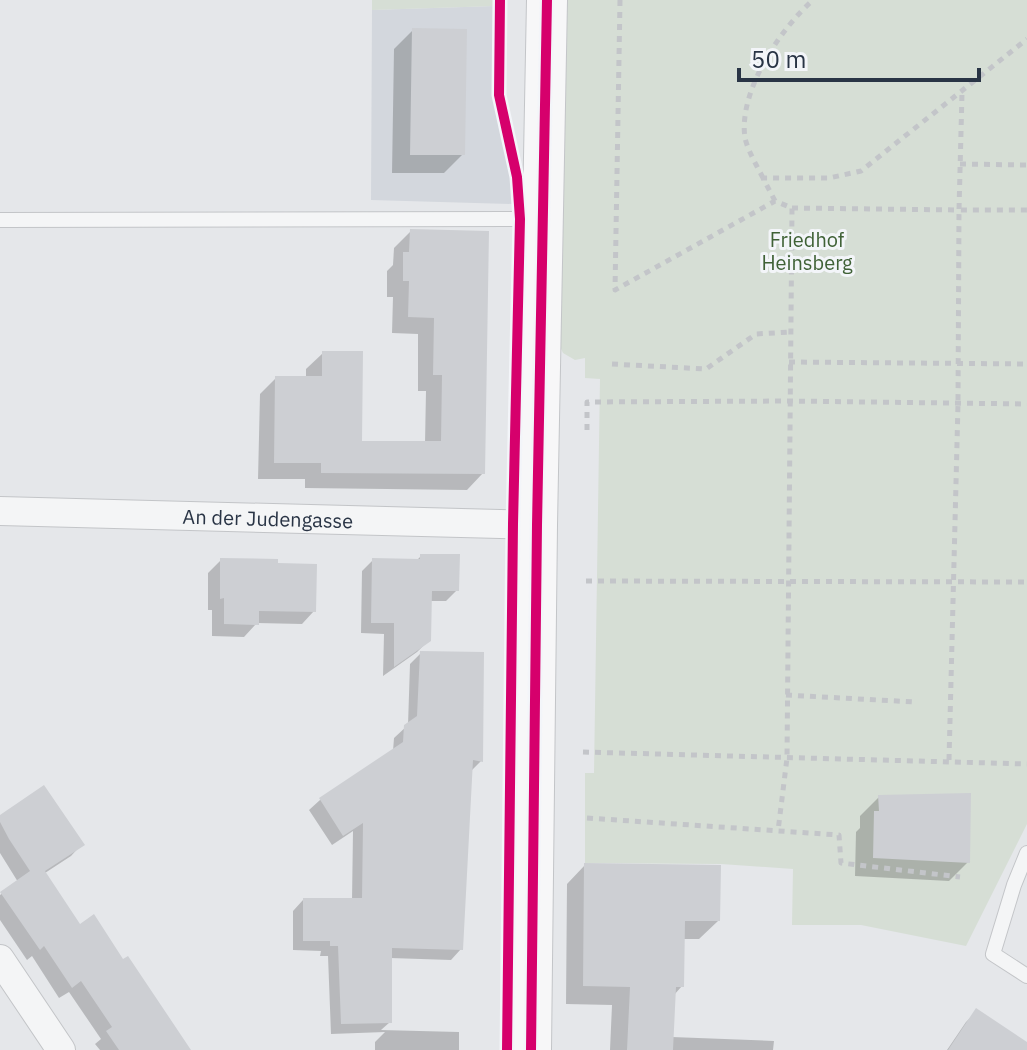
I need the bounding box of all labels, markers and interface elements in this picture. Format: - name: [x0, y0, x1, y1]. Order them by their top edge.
- scale bar: [739, 32, 979, 82]
- text: 50 m: [751, 43, 806, 75]
- park label: Friedhof Heinsberg: [761, 226, 853, 276]
- street label: An der Judengasse: [182, 502, 354, 534]

